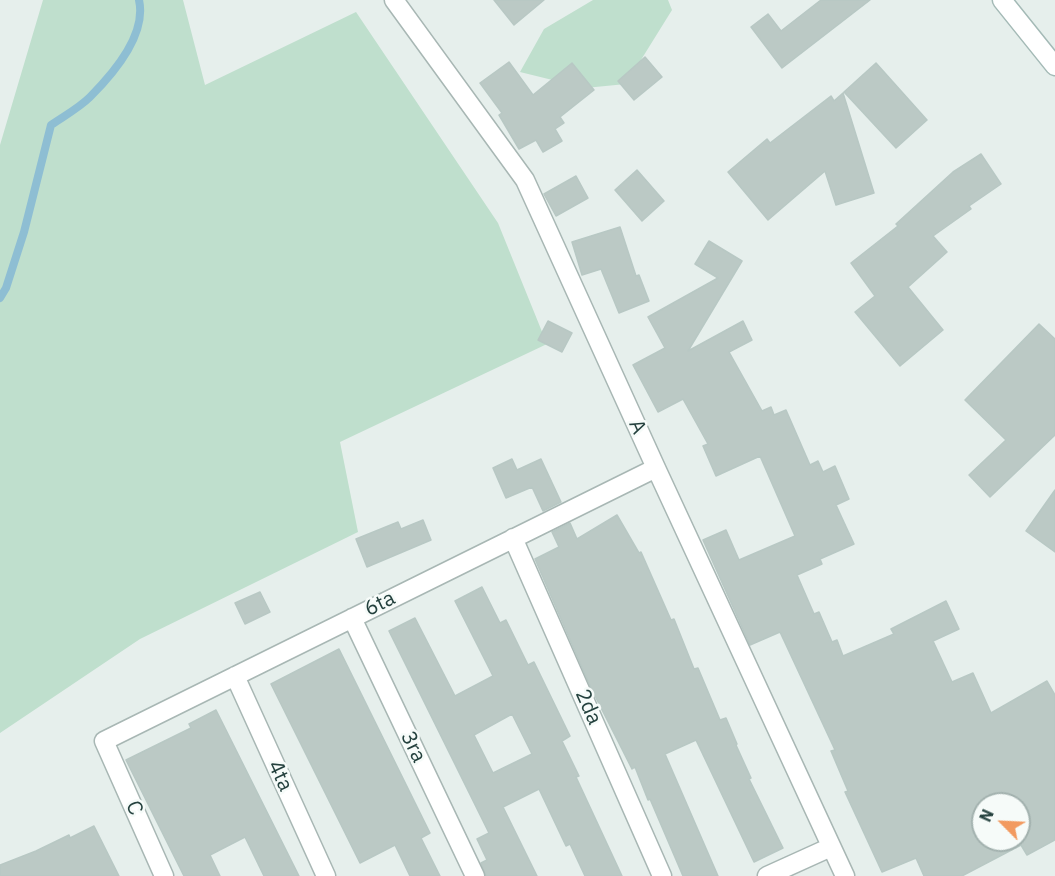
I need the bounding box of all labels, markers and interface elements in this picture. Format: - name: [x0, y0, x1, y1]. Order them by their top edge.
- street label: A: [623, 416, 651, 438]
- street label: 6ta: [360, 586, 400, 622]
- street label: 2da: [569, 685, 607, 729]
- street label: 3ra: [395, 727, 431, 767]
- street label: 4ta: [262, 757, 298, 795]
- north arrow: [971, 792, 1031, 852]
- street label: C: [120, 797, 148, 819]
- text: N: [975, 806, 998, 825]

